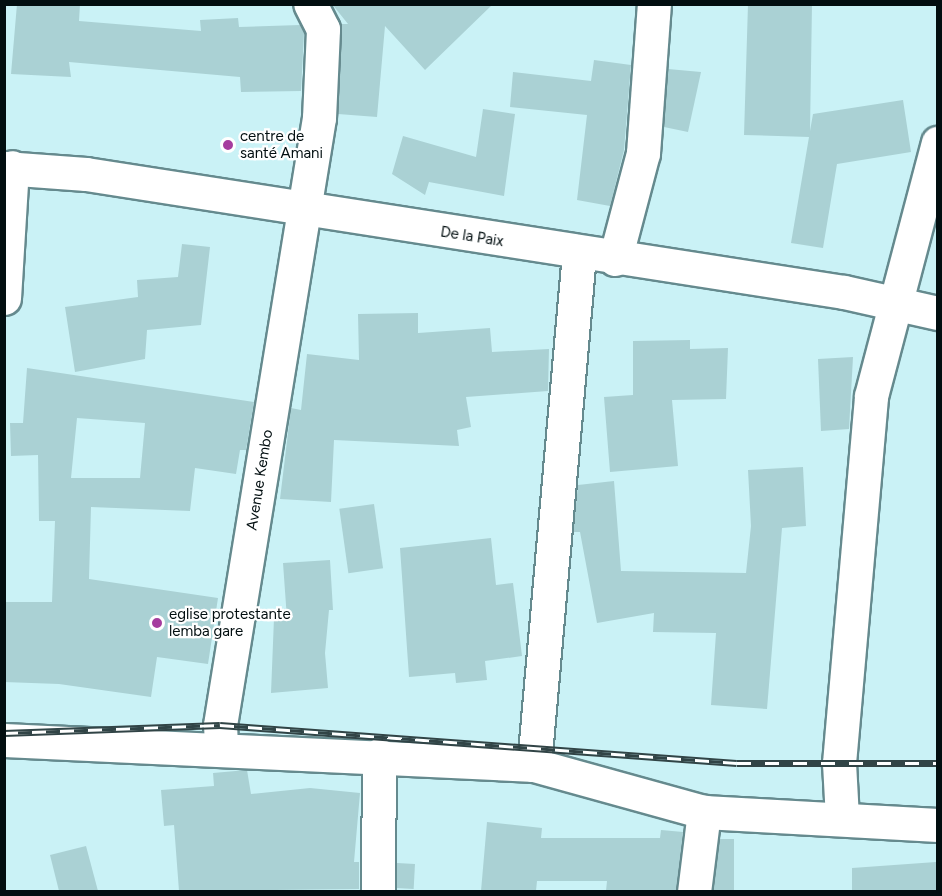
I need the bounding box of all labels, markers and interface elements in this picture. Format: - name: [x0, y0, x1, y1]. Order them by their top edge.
- place label: centre de santé Amani: [240, 127, 323, 162]
- marker: centre de santé Amani: [221, 138, 235, 152]
- street label: De la Paix: [439, 223, 505, 251]
- street label: Avenue Kembo: [243, 428, 277, 532]
- place label: eglise protestante lemba gare: [169, 605, 291, 640]
- marker: eglise protestante lemba gare: [150, 616, 164, 630]

